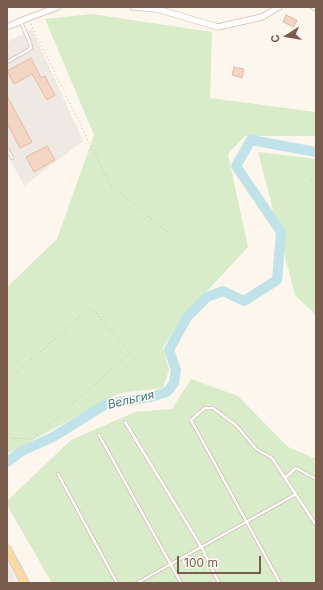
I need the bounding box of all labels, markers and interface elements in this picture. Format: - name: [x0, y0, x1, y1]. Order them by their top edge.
- north arrow: [267, 16, 307, 56]
- text: С: [268, 33, 283, 44]
- water label: Вельгия: [106, 388, 156, 412]
- scale bar: [179, 548, 263, 574]
- text: 100 m: [184, 555, 218, 570]

